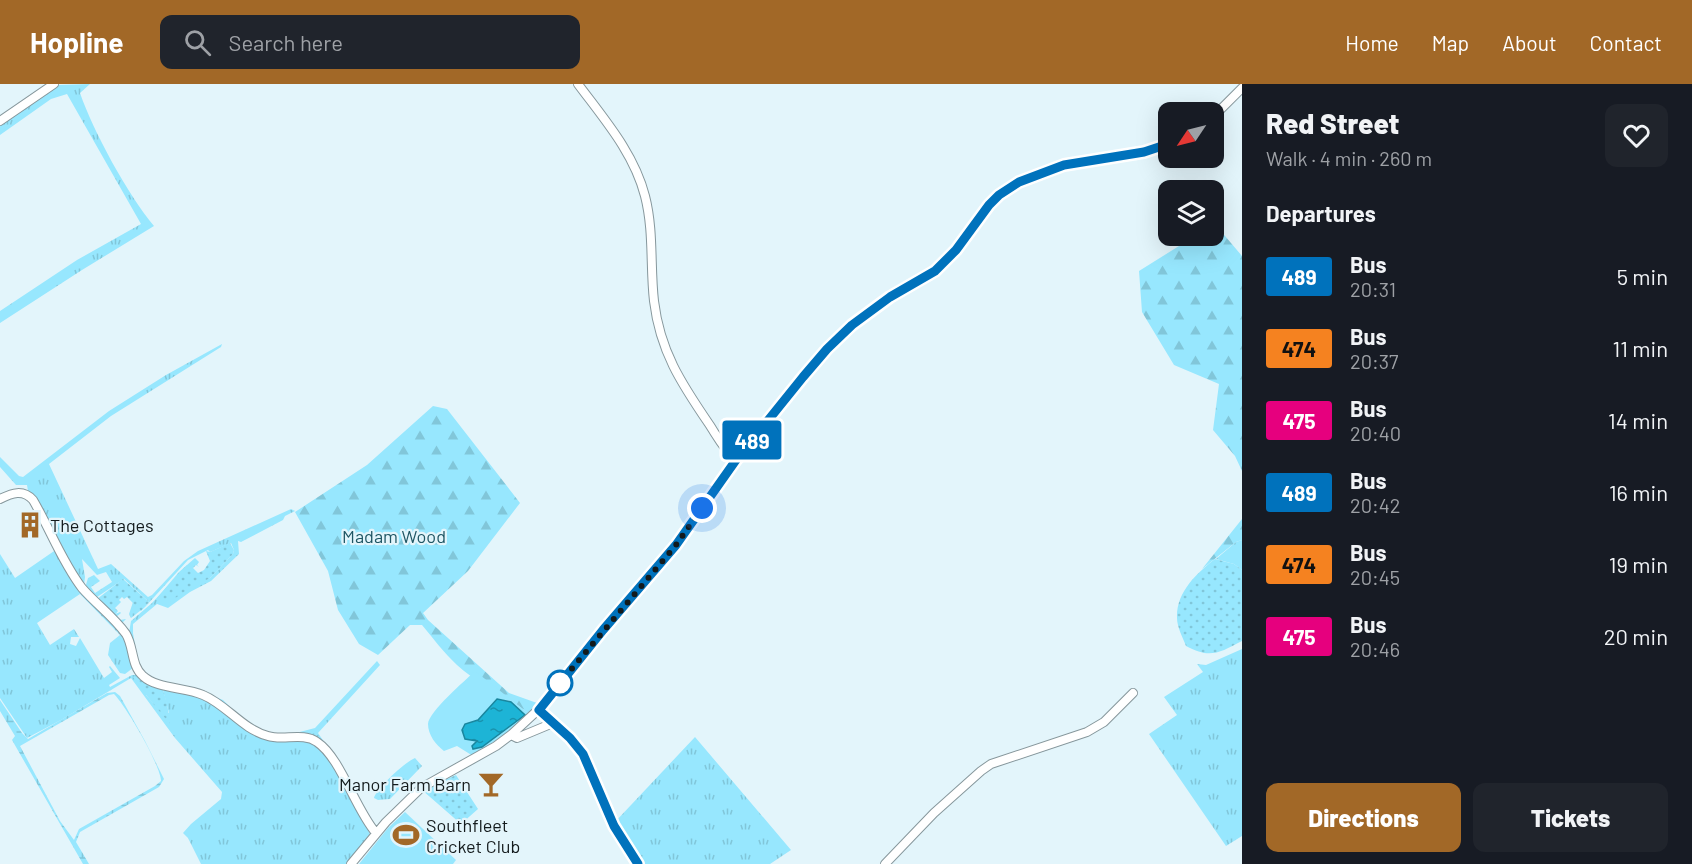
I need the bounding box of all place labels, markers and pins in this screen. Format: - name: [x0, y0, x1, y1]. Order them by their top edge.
- building icon: The Cottages: [15, 510, 45, 540]
- place label: The Cottages: [50, 514, 154, 536]
- unlabelled marker: [547, 670, 573, 696]
- bar icon: Manor Farm Barn: [476, 769, 506, 799]
- place label: Manor Farm Barn: [339, 773, 471, 795]
- place label: Southfleet Cricket Club: [426, 814, 520, 857]
- sports icon: Southfleet Cricket Club: [391, 820, 421, 850]

